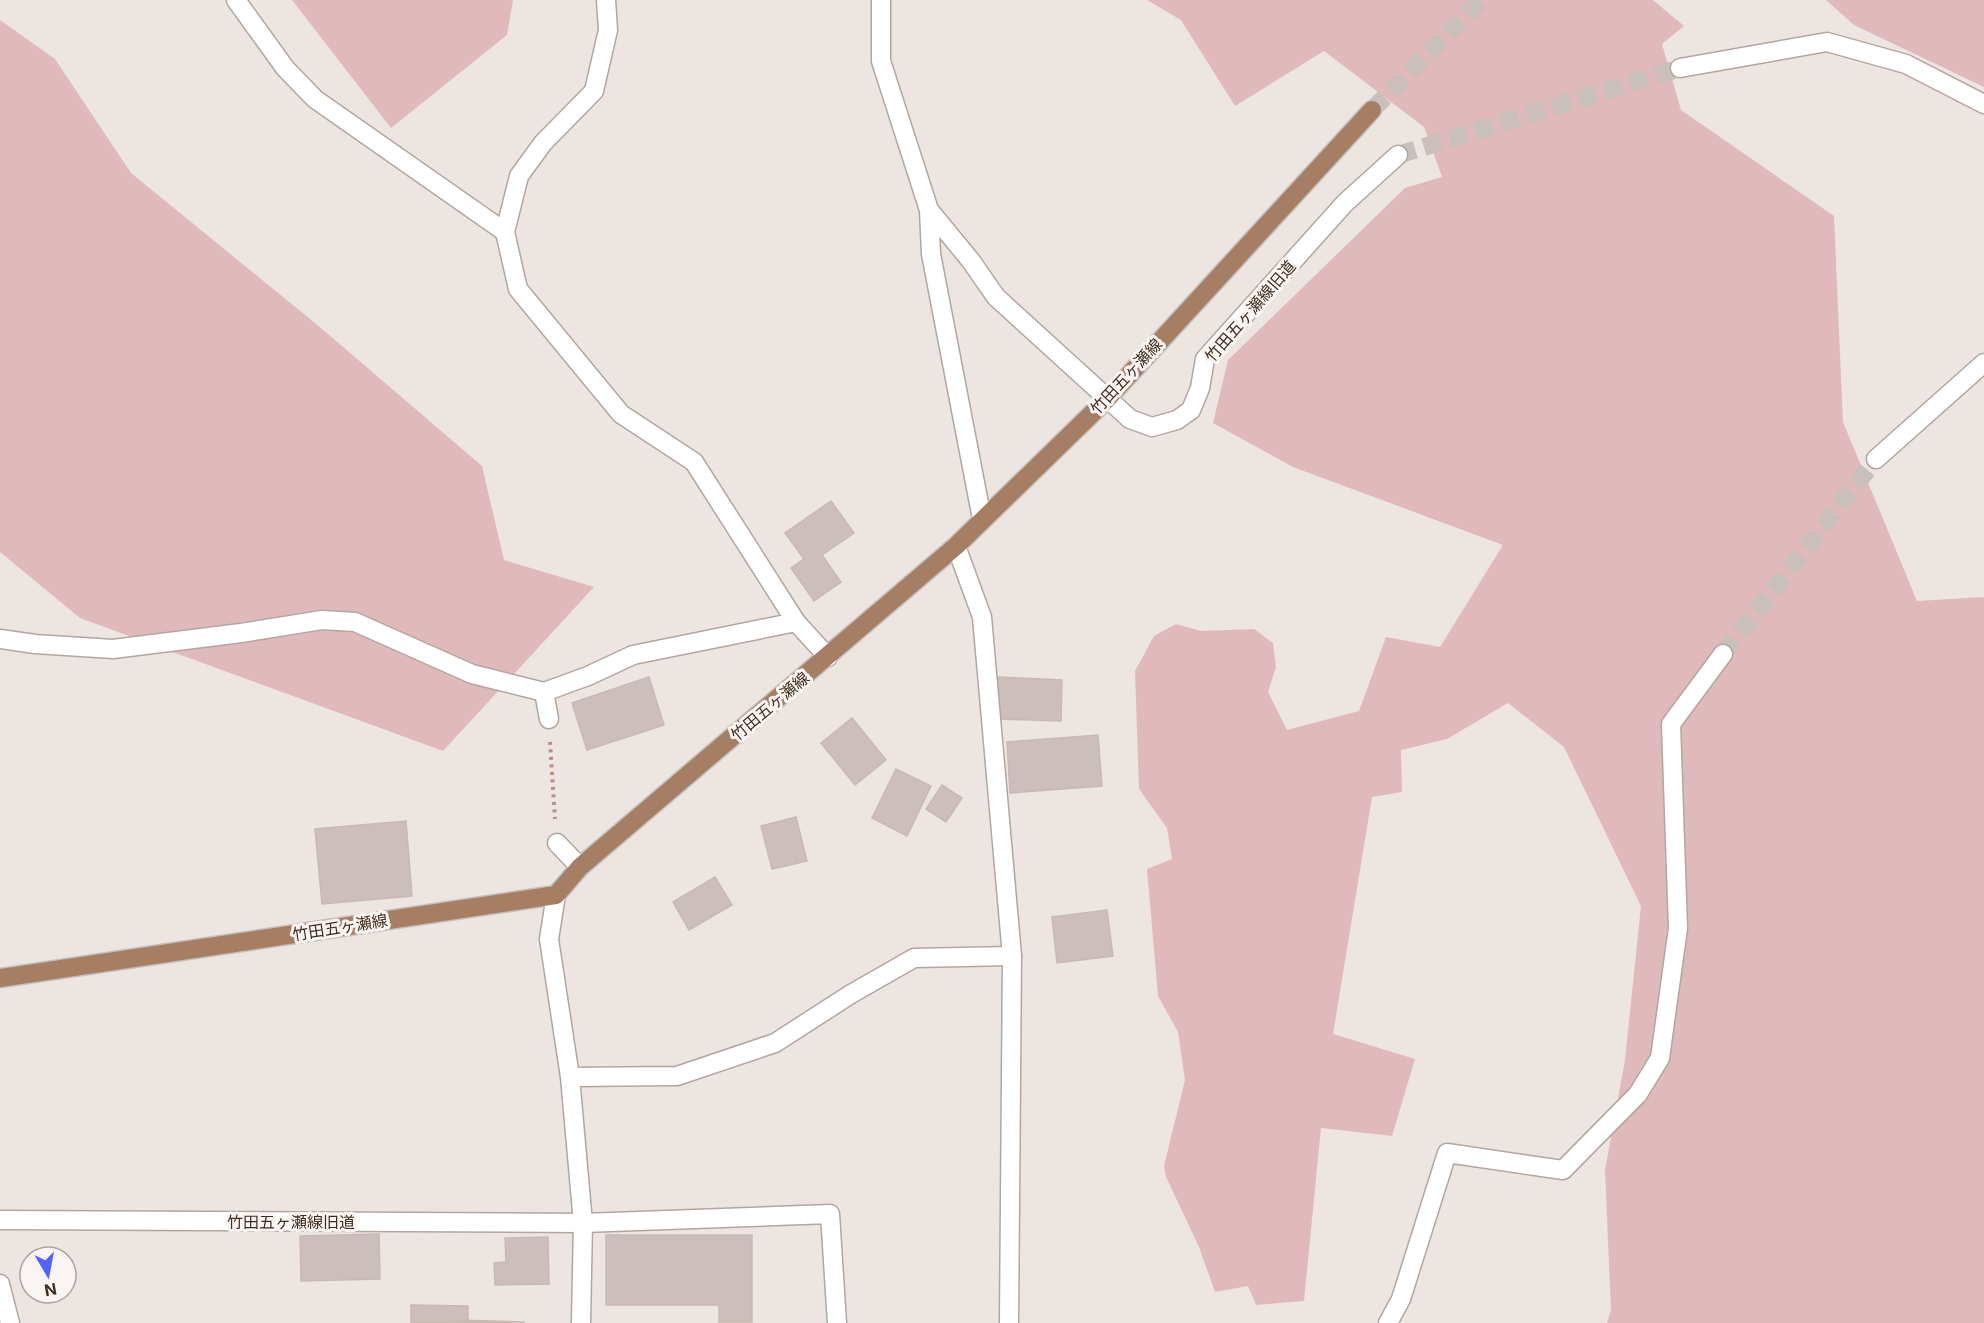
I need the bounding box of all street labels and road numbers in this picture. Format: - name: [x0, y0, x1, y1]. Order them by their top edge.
- street label: 竹田五ヶ瀬線旧道: [1200, 256, 1300, 366]
- street label: 竹田五ヶ瀬線: [1086, 334, 1166, 418]
- street label: 竹田五ヶ瀬線: [727, 667, 813, 745]
- street label: 竹田五ヶ瀬線: [291, 910, 389, 944]
- street label: 竹田五ヶ瀬線旧道: [227, 1212, 355, 1232]

